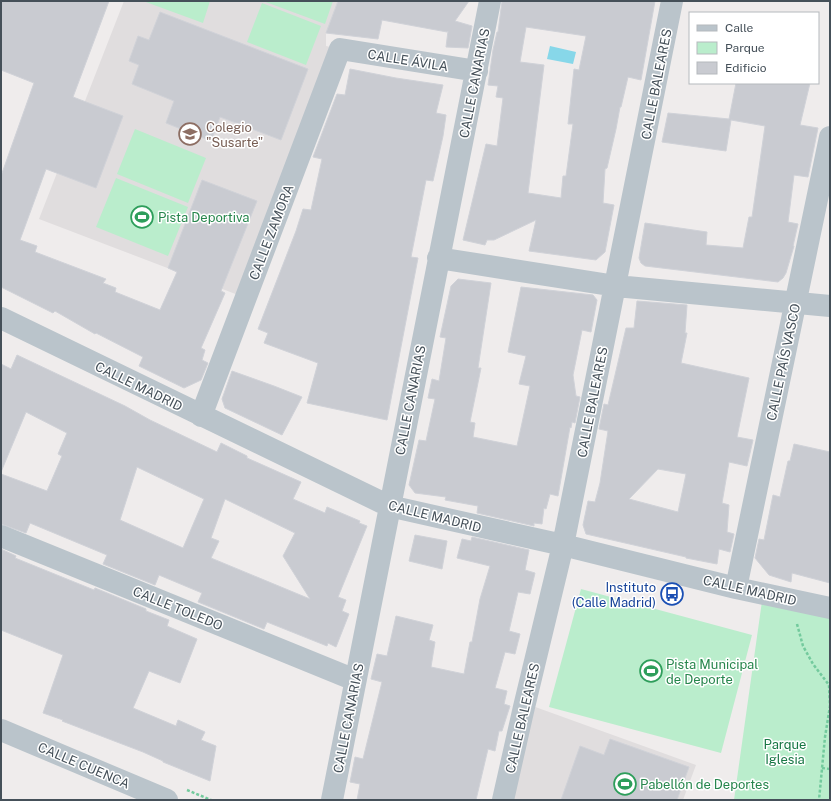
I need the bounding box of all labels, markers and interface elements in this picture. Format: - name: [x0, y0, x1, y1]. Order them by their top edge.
- legend: [689, 12, 819, 84]
- text: Calle: [725, 21, 754, 35]
- street label: CALLE CANARIAS: [456, 27, 492, 139]
- street label: CALLE BALEARES: [638, 27, 675, 141]
- text: Parque: [725, 41, 765, 55]
- street label: CALLE ÁVILA: [367, 46, 449, 74]
- text: Edificio: [725, 61, 767, 75]
- place label: Colegio "Susarte": [206, 120, 263, 150]
- school or university icon: Colegio "Susarte": [177, 121, 203, 147]
- street label: CALLE ZAMORA: [246, 182, 297, 282]
- sports icon: Pista Deportiva: [129, 204, 155, 230]
- place label: Pista Deportiva: [158, 210, 250, 225]
- street label: CALLE PAÍS VASCO: [763, 302, 803, 422]
- street label: CALLE CANARIAS: [392, 344, 428, 456]
- street label: CALLE BALEARES: [574, 345, 611, 459]
- street label: CALLE MADRID: [93, 359, 185, 414]
- street label: CALLE MADRID: [387, 498, 483, 535]
- street label: CALLE MADRID: [702, 572, 798, 609]
- place label: Instituto (Calle Madrid): [572, 580, 656, 610]
- bus stop icon: Instituto (Calle Madrid): [659, 581, 685, 607]
- street label: CALLE TOLEDO: [131, 584, 225, 633]
- place label: Pista Municipal de Deporte: [666, 657, 758, 687]
- sports icon: Pista Municipal de Deporte: [638, 658, 664, 684]
- street label: CALLE CANARIAS: [330, 662, 366, 774]
- street label: CALLE BALEARES: [503, 662, 542, 775]
- park label: Parque Iglesia: [764, 737, 806, 767]
- street label: CALLE CUENCA: [36, 739, 132, 792]
- sports icon: Pabellón de Deportes: [612, 771, 638, 797]
- place label: Pabellón de Deportes: [640, 777, 769, 792]

